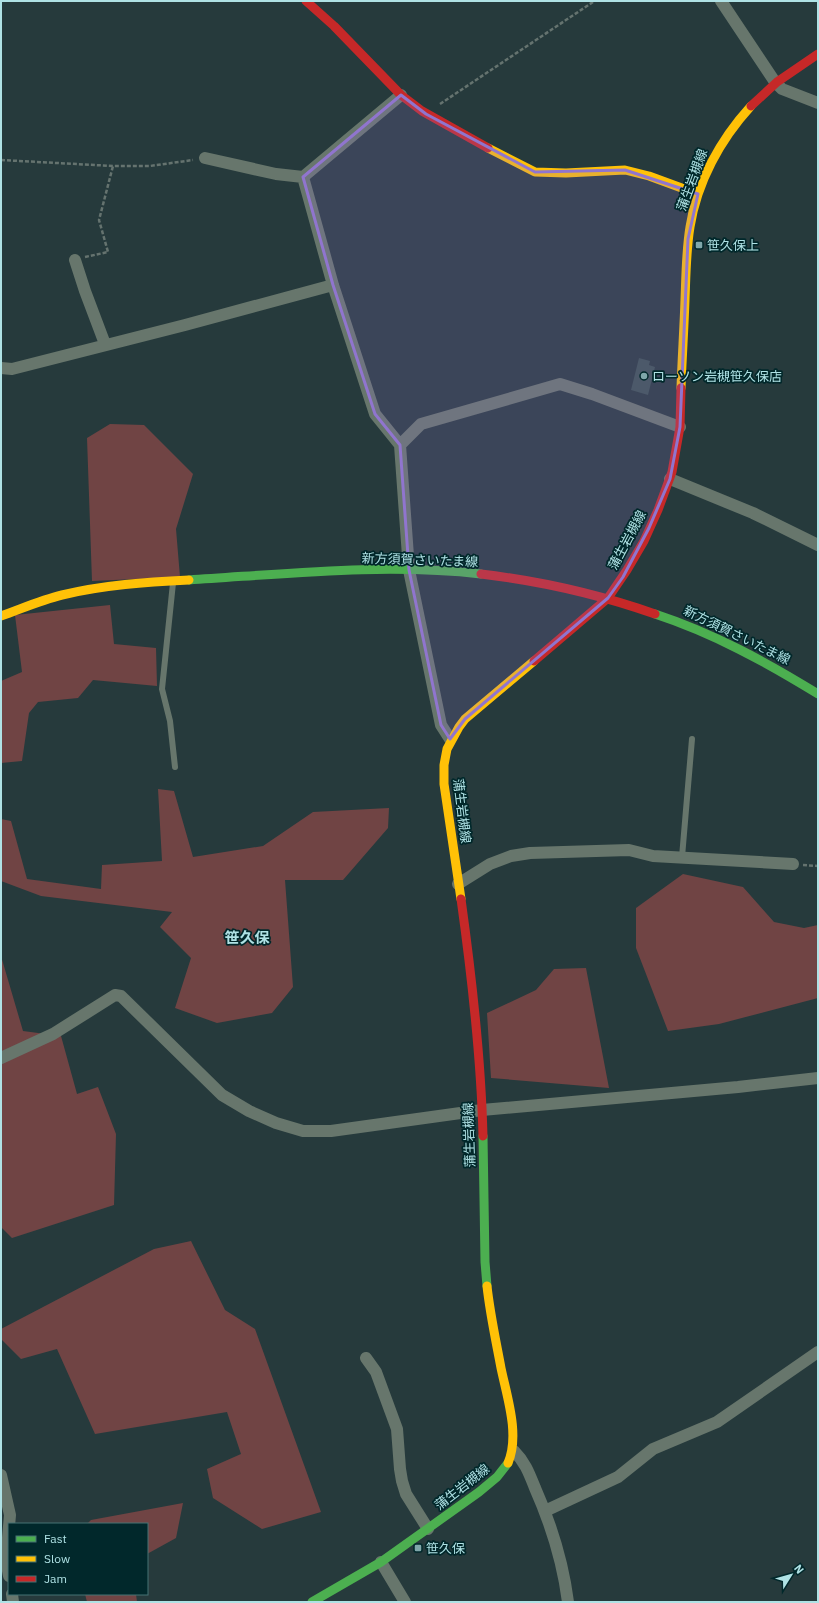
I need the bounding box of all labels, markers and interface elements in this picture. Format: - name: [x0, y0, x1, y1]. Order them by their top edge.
- street label: 蒲生岩槻線: [673, 147, 711, 213]
- place label: 笹久保上: [707, 237, 759, 254]
- marker: 笹久保上: [694, 240, 704, 250]
- place label: ローソン岩槻笹久保店: [652, 368, 782, 385]
- marker: ローソン岩槻笹久保店: [639, 371, 649, 381]
- street label: 蒲生岩槻線: [604, 507, 650, 573]
- street label: 新方須賀さいたま線: [361, 549, 479, 571]
- street label: 新方須賀さいたま線: [681, 602, 793, 668]
- street label: 蒲生岩槻線: [450, 778, 474, 844]
- district label: 笹久保: [224, 928, 270, 947]
- street label: 蒲生岩槻線: [459, 1102, 479, 1168]
- street label: 蒲生岩槻線: [431, 1460, 493, 1514]
- legend: [8, 1523, 148, 1595]
- text: Fast: [44, 1531, 67, 1546]
- place label: 笹久保: [426, 1540, 465, 1557]
- marker: 笹久保: [413, 1543, 423, 1553]
- text: Slow: [44, 1551, 70, 1566]
- north arrow: [771, 1555, 811, 1595]
- text: N: [791, 1562, 807, 1576]
- text: Jam: [44, 1571, 67, 1586]

